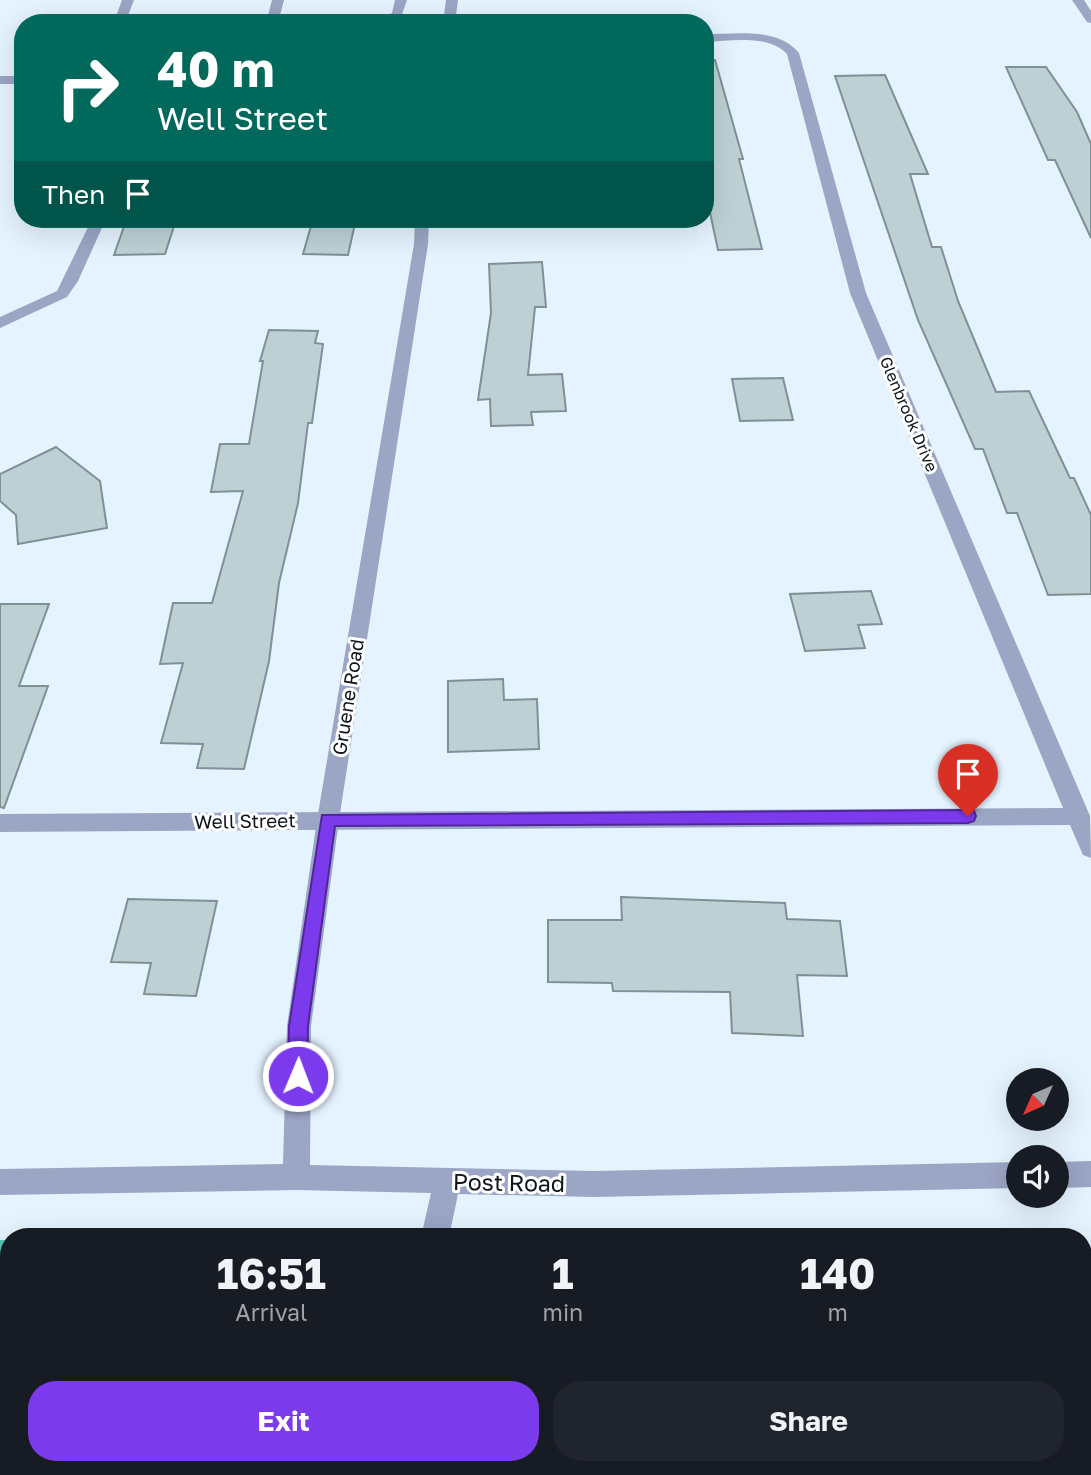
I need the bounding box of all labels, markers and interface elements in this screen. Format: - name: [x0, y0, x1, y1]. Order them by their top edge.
- text: 40 m: [157, 39, 275, 98]
- icon: right: [42, 42, 133, 133]
- text: Well Street: [157, 99, 328, 137]
- icon: arrive: [119, 175, 157, 213]
- text: Then: [42, 179, 105, 210]
- street label: Glenbrook Drive: [876, 353, 942, 475]
- street label: Gruene Road: [327, 637, 368, 757]
- pin: [938, 744, 998, 816]
- icon: arrive: [949, 755, 987, 793]
- street label: Well Street: [194, 808, 296, 833]
- position arrow: [261, 1039, 335, 1113]
- north arrow: [1006, 1068, 1069, 1130]
- map controls: [1006, 1068, 1069, 1208]
- button: sound: [1006, 1145, 1069, 1208]
- street label: Post Road: [453, 1167, 565, 1197]
- text: 16:51: [217, 1248, 326, 1298]
- text: 1: [552, 1248, 574, 1298]
- text: 140: [800, 1248, 875, 1298]
- text: Arrival: [235, 1298, 307, 1326]
- text: min: [543, 1298, 583, 1326]
- text: m: [827, 1298, 848, 1326]
- button: Exit: [28, 1381, 539, 1461]
- button: Share: [553, 1381, 1064, 1461]

